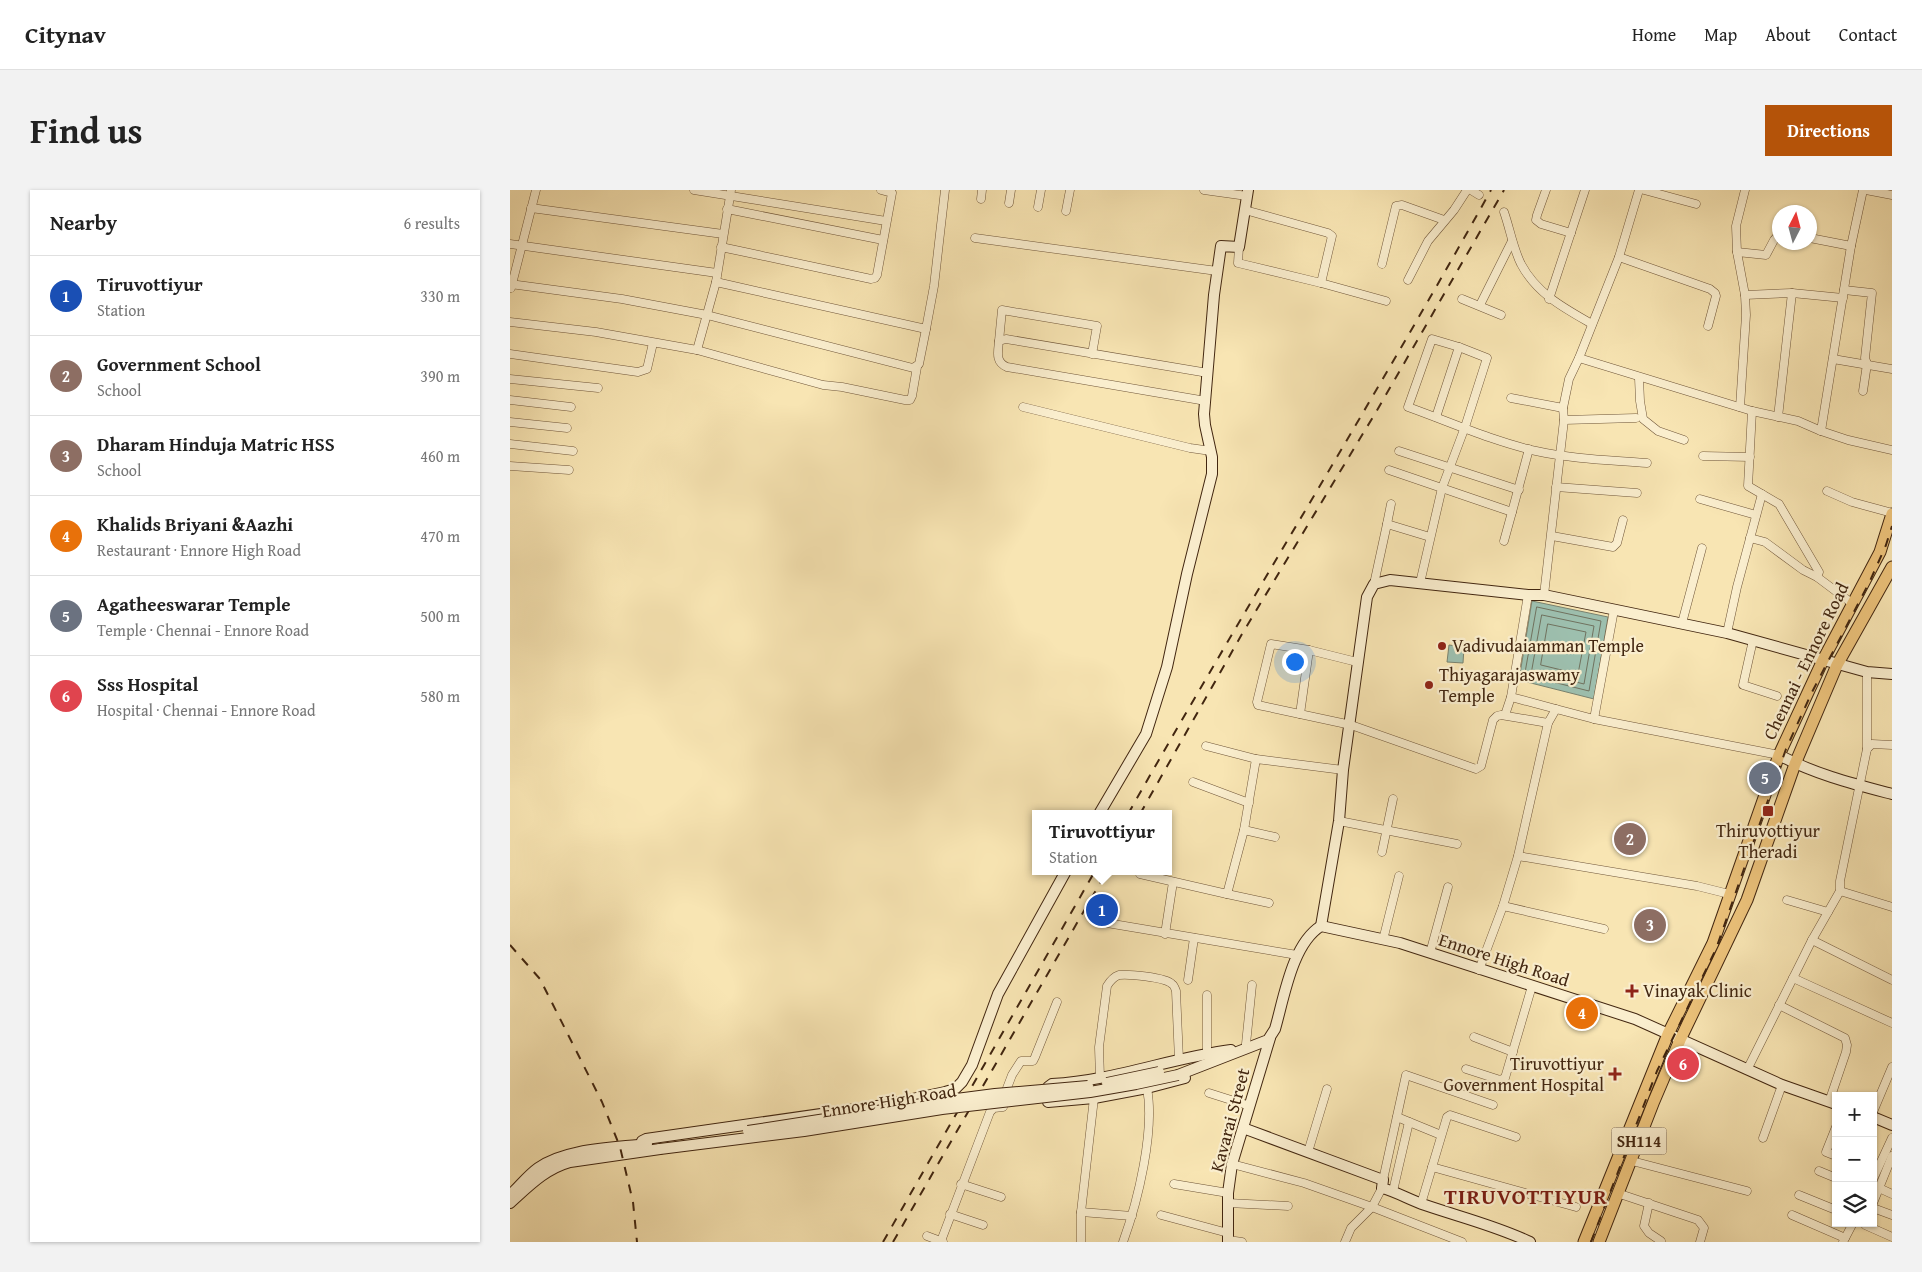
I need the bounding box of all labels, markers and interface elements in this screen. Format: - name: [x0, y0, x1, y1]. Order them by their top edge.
- text: Citynav: [25, 17, 106, 52]
- text: Home: [1632, 21, 1676, 48]
- text: Map: [1704, 21, 1737, 48]
- text: About: [1765, 21, 1811, 48]
- text: Contact: [1839, 21, 1897, 48]
- text: Find us: [30, 105, 143, 156]
- button: Directions: [1765, 105, 1892, 156]
- north arrow: [1772, 205, 1817, 250]
- text: Nearby: [50, 207, 117, 238]
- text: 6 results: [403, 211, 460, 235]
- text: Tiruvottiyur: [97, 270, 203, 298]
- text: 1: [62, 284, 70, 308]
- text: 330 m: [420, 284, 460, 308]
- text: Station: [97, 298, 145, 322]
- text: Government School: [97, 350, 261, 378]
- text: 2: [62, 364, 70, 388]
- text: 390 m: [420, 364, 460, 388]
- text: School: [97, 378, 141, 402]
- text: Dharam Hinduja Matric HSS: [97, 430, 335, 458]
- text: 3: [62, 444, 70, 468]
- text: 460 m: [420, 444, 460, 468]
- text: School: [97, 458, 141, 482]
- text: Khalids Briyani &Aazhi: [97, 510, 293, 538]
- text: 4: [62, 524, 70, 548]
- text: 470 m: [420, 524, 460, 548]
- text: Restaurant · Ennore High Road: [97, 538, 301, 562]
- street label: Chennai - Ennore Road: [1756, 577, 1856, 744]
- text: Agatheeswarar Temple: [97, 590, 291, 618]
- text: 5: [62, 604, 70, 628]
- text: 500 m: [420, 604, 460, 628]
- text: Temple · Chennai - Ennore Road: [97, 618, 309, 642]
- place label: Vadivudaiamman Temple: [1452, 632, 1644, 659]
- marker: Vadivudaiamman Temple: [1436, 640, 1448, 652]
- your location: [1282, 649, 1308, 675]
- place label: Thiyagarajaswamy Temple: [1439, 661, 1580, 709]
- text: Sss Hospital: [97, 670, 198, 698]
- marker: Thiyagarajaswamy Temple: [1423, 679, 1435, 691]
- text: 6: [62, 684, 70, 708]
- text: 580 m: [420, 684, 460, 708]
- text: Hospital · Chennai - Ennore Road: [97, 698, 316, 722]
- pin: 5: [1749, 759, 1781, 797]
- marker: Thiruvottiyur Theradi: [1761, 804, 1775, 818]
- popup: [1032, 810, 1172, 875]
- text: Tiruvottiyur: [1049, 817, 1155, 845]
- place label: Thiruvottiyur Theradi: [1716, 817, 1821, 865]
- pin: 2: [1614, 820, 1646, 858]
- text: Station: [1049, 845, 1097, 869]
- pin: 1: [1086, 891, 1118, 929]
- pin: 3: [1634, 906, 1666, 944]
- street label: Ennore High Road: [1435, 926, 1573, 993]
- place label: Vinayak Clinic: [1643, 977, 1752, 1004]
- marker: Vinayak Clinic: [1625, 984, 1639, 998]
- pin: 4: [1566, 994, 1598, 1032]
- pin: 6: [1667, 1045, 1699, 1083]
- place label: Tiruvottiyur Government Hospital: [1444, 1050, 1605, 1098]
- street label: Kavarai Street: [1203, 1064, 1256, 1175]
- marker: Tiruvottiyur Government Hospital: [1608, 1067, 1622, 1081]
- street label: Ennore High Road: [820, 1076, 958, 1124]
- map controls: [1832, 1092, 1877, 1227]
- button: +: [1832, 1092, 1877, 1137]
- road number: SH114: [1612, 1128, 1666, 1154]
- button: −: [1832, 1137, 1877, 1182]
- district label: TIRUVOTTIYUR: [1444, 1180, 1608, 1212]
- button: layers: [1832, 1182, 1877, 1227]

